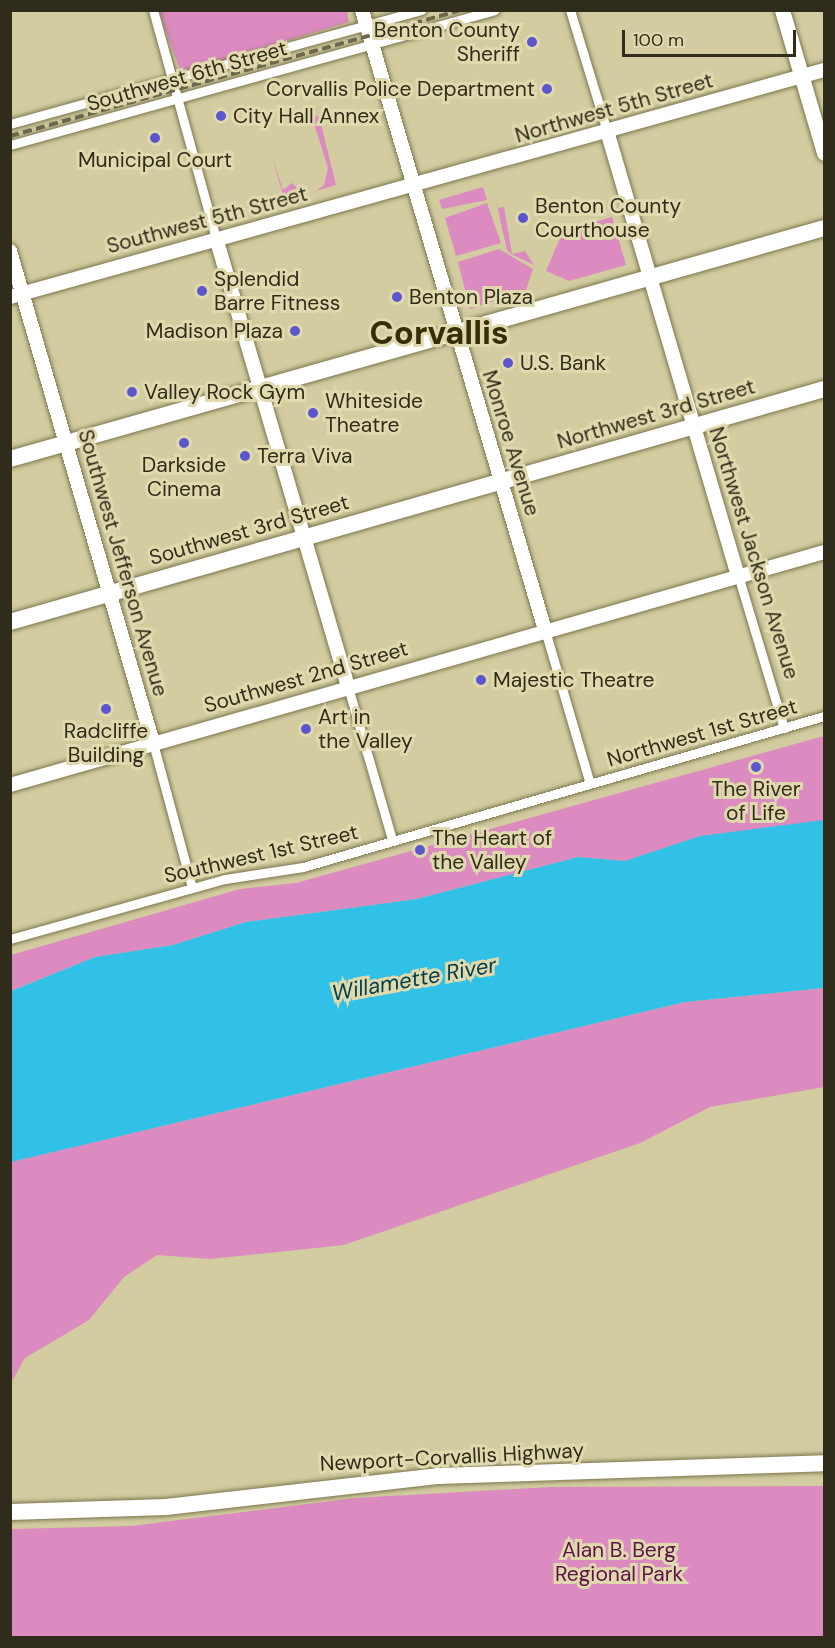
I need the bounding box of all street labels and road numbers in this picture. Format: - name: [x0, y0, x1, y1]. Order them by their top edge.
- street label: Southwest 6th Street: [84, 35, 290, 117]
- street label: Northwest 5th Street: [512, 68, 716, 148]
- street label: Southwest 5th Street: [104, 181, 310, 259]
- street label: Monroe Avenue: [477, 367, 545, 519]
- street label: Northwest 3rd Street: [554, 374, 758, 454]
- street label: Northwest Jackson Avenue: [704, 424, 804, 682]
- street label: Southwest Jefferson Avenue: [73, 427, 173, 699]
- street label: Southwest 3rd Street: [146, 489, 352, 571]
- street label: Southwest 2nd Street: [201, 636, 411, 718]
- street label: Northwest 1st Street: [604, 694, 800, 772]
- street label: Southwest 1st Street: [162, 819, 360, 889]
- street label: Newport-Corvallis Highway: [319, 1437, 585, 1477]

